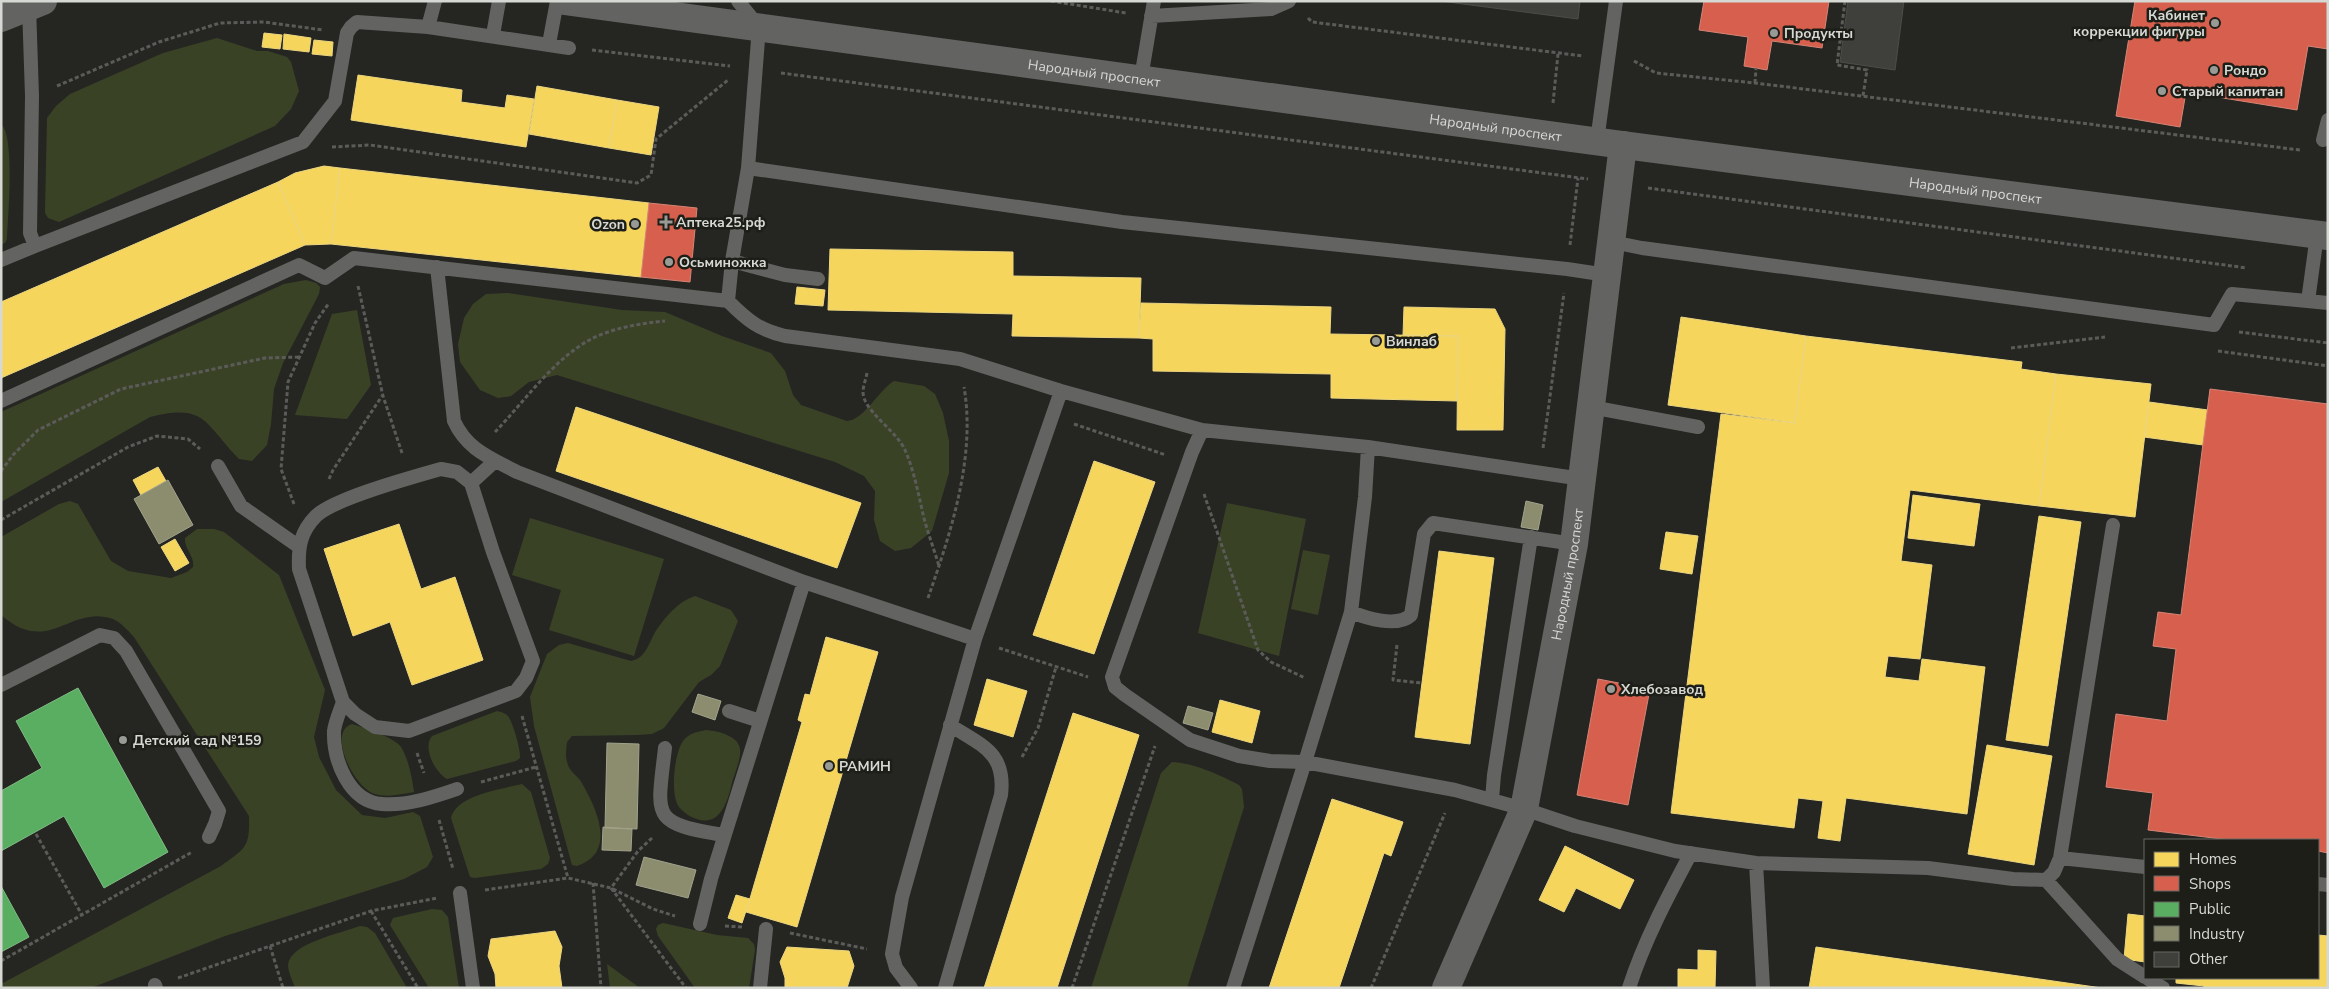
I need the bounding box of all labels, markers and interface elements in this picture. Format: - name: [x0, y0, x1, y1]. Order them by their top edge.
- place label: Кабинет коррекции фигуры: [2073, 6, 2205, 41]
- marker: Кабинет коррекции фигуры: [2209, 17, 2221, 29]
- place label: Продукты: [1784, 24, 1853, 43]
- marker: Продукты: [1768, 27, 1780, 39]
- street label: Народный проспект: [1027, 55, 1162, 92]
- place label: Рондо: [2224, 61, 2267, 80]
- marker: Рондо: [2208, 64, 2220, 76]
- place label: Старый капитан: [2172, 82, 2283, 101]
- marker: Старый капитан: [2156, 85, 2168, 97]
- street label: Народный проспект: [1428, 109, 1564, 146]
- street label: Народный проспект: [1908, 173, 2043, 209]
- place label: Аптека25.рф: [676, 213, 766, 232]
- place label: Ozon: [591, 215, 625, 234]
- marker: Аптека25.рф: [660, 216, 672, 228]
- marker: Ozon: [629, 218, 641, 230]
- place label: Осьминожка: [679, 253, 767, 272]
- marker: Осьминожка: [663, 256, 675, 268]
- place label: Винлаб: [1386, 332, 1437, 351]
- marker: Винлаб: [1370, 335, 1382, 347]
- street label: Народный проспект: [1547, 507, 1588, 642]
- place label: Хлебозавод: [1620, 680, 1703, 699]
- marker: Хлебозавод: [1605, 683, 1617, 695]
- place label: Детский сад №159: [133, 731, 262, 750]
- marker: Детский сад №159: [117, 734, 129, 746]
- place label: РАМИН: [839, 757, 891, 776]
- marker: РАМИН: [823, 760, 835, 772]
- legend: [2144, 839, 2319, 979]
- text: Homes: [2189, 849, 2237, 869]
- text: Shops: [2189, 874, 2231, 894]
- text: Public: [2189, 899, 2230, 919]
- text: Industry: [2189, 924, 2245, 944]
- text: Other: [2189, 949, 2228, 969]

